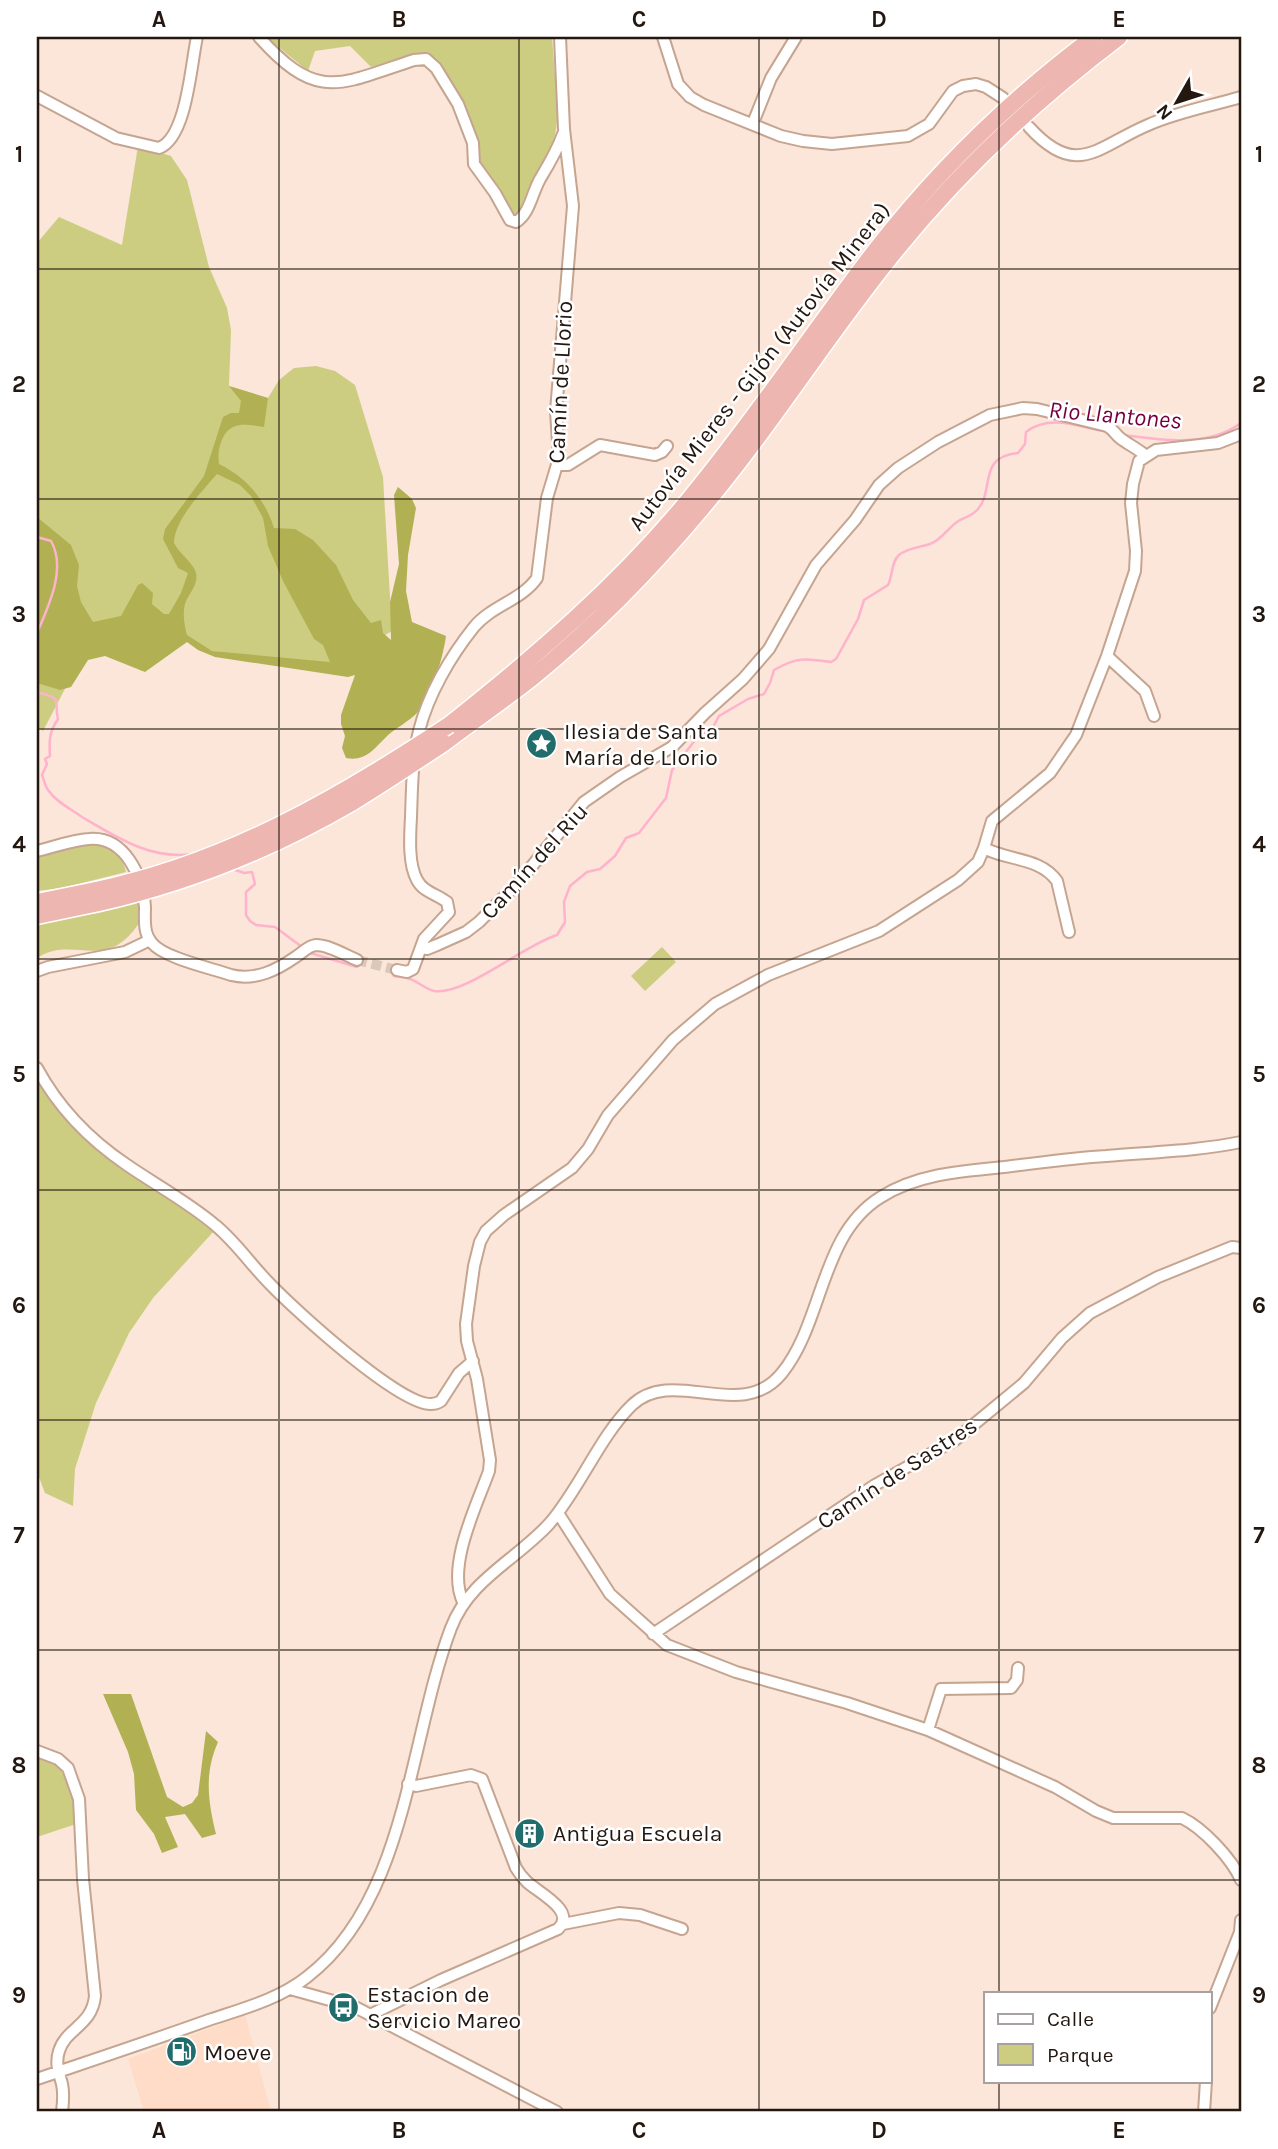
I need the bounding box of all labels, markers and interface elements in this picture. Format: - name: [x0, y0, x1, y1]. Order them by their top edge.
- text: A: [152, 6, 166, 33]
- text: B: [392, 6, 406, 33]
- text: C: [632, 6, 646, 33]
- text: D: [871, 6, 887, 33]
- text: E: [1112, 6, 1126, 33]
- north arrow: [1142, 66, 1212, 136]
- text: N: [1152, 100, 1177, 124]
- text: 1: [15, 141, 23, 168]
- text: 1: [1255, 141, 1263, 168]
- street label: Autovía Mieres - Gijón (Autovía Minera): [623, 197, 896, 536]
- street label: Camín de Llorio: [543, 300, 578, 464]
- text: 2: [12, 371, 26, 398]
- text: 2: [1252, 371, 1266, 398]
- water label: Rio Llantones: [1047, 395, 1183, 435]
- text: 3: [12, 601, 26, 628]
- text: 3: [1252, 601, 1266, 628]
- place label: Ilesia de Santa María de Llorio: [564, 718, 718, 771]
- place icon: Ilesia de Santa María de Llorio: [524, 727, 558, 761]
- street label: Camín del Riu: [475, 798, 593, 925]
- text: 4: [12, 831, 26, 858]
- text: 4: [1252, 831, 1266, 858]
- text: 5: [12, 1061, 26, 1088]
- text: 5: [1252, 1061, 1266, 1088]
- text: 6: [12, 1292, 26, 1319]
- text: 6: [1252, 1292, 1266, 1319]
- street label: Camín de Sastres: [812, 1412, 982, 1535]
- text: 7: [13, 1522, 25, 1549]
- text: 7: [1253, 1522, 1265, 1549]
- text: 8: [12, 1752, 26, 1779]
- text: 8: [1252, 1752, 1266, 1779]
- building icon: Antigua Escuela: [513, 1816, 547, 1850]
- place label: Antigua Escuela: [553, 1820, 722, 1847]
- place label: Estacion de Servicio Mareo: [367, 1981, 521, 2034]
- text: 9: [12, 1982, 26, 2009]
- text: 9: [1252, 1982, 1266, 2009]
- bus stop icon: Estacion de Servicio Mareo: [327, 1990, 361, 2024]
- legend: [984, 1992, 1212, 2082]
- text: Calle: [1047, 2007, 1094, 2031]
- fuel station icon: Moeve: [164, 2035, 198, 2069]
- place label: Moeve: [204, 2039, 271, 2066]
- text: Parque: [1047, 2043, 1114, 2067]
- text: A: [152, 2117, 166, 2144]
- text: B: [392, 2117, 406, 2144]
- text: C: [632, 2117, 646, 2144]
- text: D: [871, 2117, 887, 2144]
- text: E: [1112, 2117, 1126, 2144]

